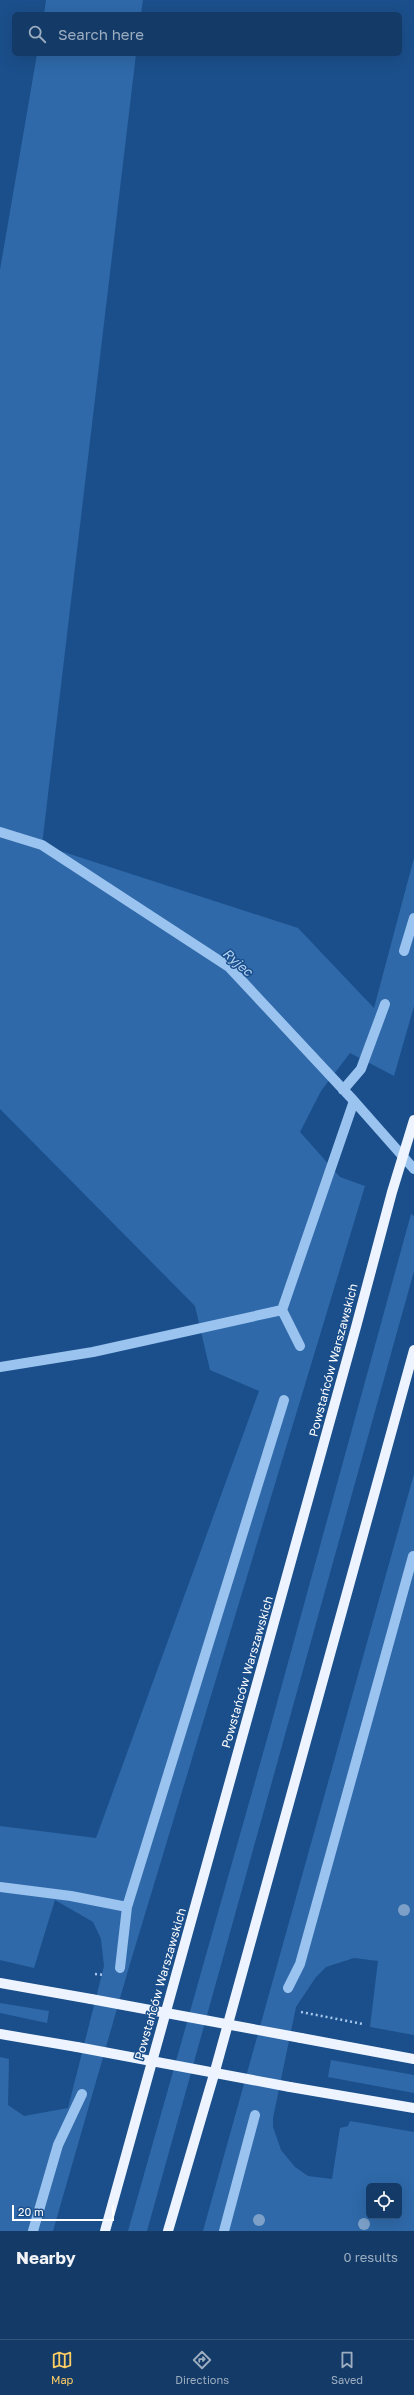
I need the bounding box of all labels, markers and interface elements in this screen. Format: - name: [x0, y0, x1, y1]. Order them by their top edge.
- search box: [12, 12, 402, 56]
- icon: search: [26, 23, 48, 45]
- text: Search here: [58, 25, 144, 43]
- water label: Ryjec: [220, 945, 257, 980]
- street label: Powstańców Warszawskich: [305, 1282, 361, 1438]
- street label: Powstańców Warszawskich: [218, 1594, 276, 1750]
- street label: Powstańców Warszawskich: [131, 1906, 189, 2062]
- map controls: [366, 2183, 402, 2219]
- button: locate: [366, 2183, 402, 2219]
- scale bar: [12, 2203, 114, 2222]
- text: 20 m: [18, 2205, 44, 2218]
- text: Nearby: [16, 2247, 76, 2268]
- text: 0 results: [343, 2249, 398, 2265]
- tab: Map: [51, 2349, 73, 2386]
- tab: Directions: [175, 2349, 229, 2386]
- tab: Saved: [331, 2349, 363, 2386]

